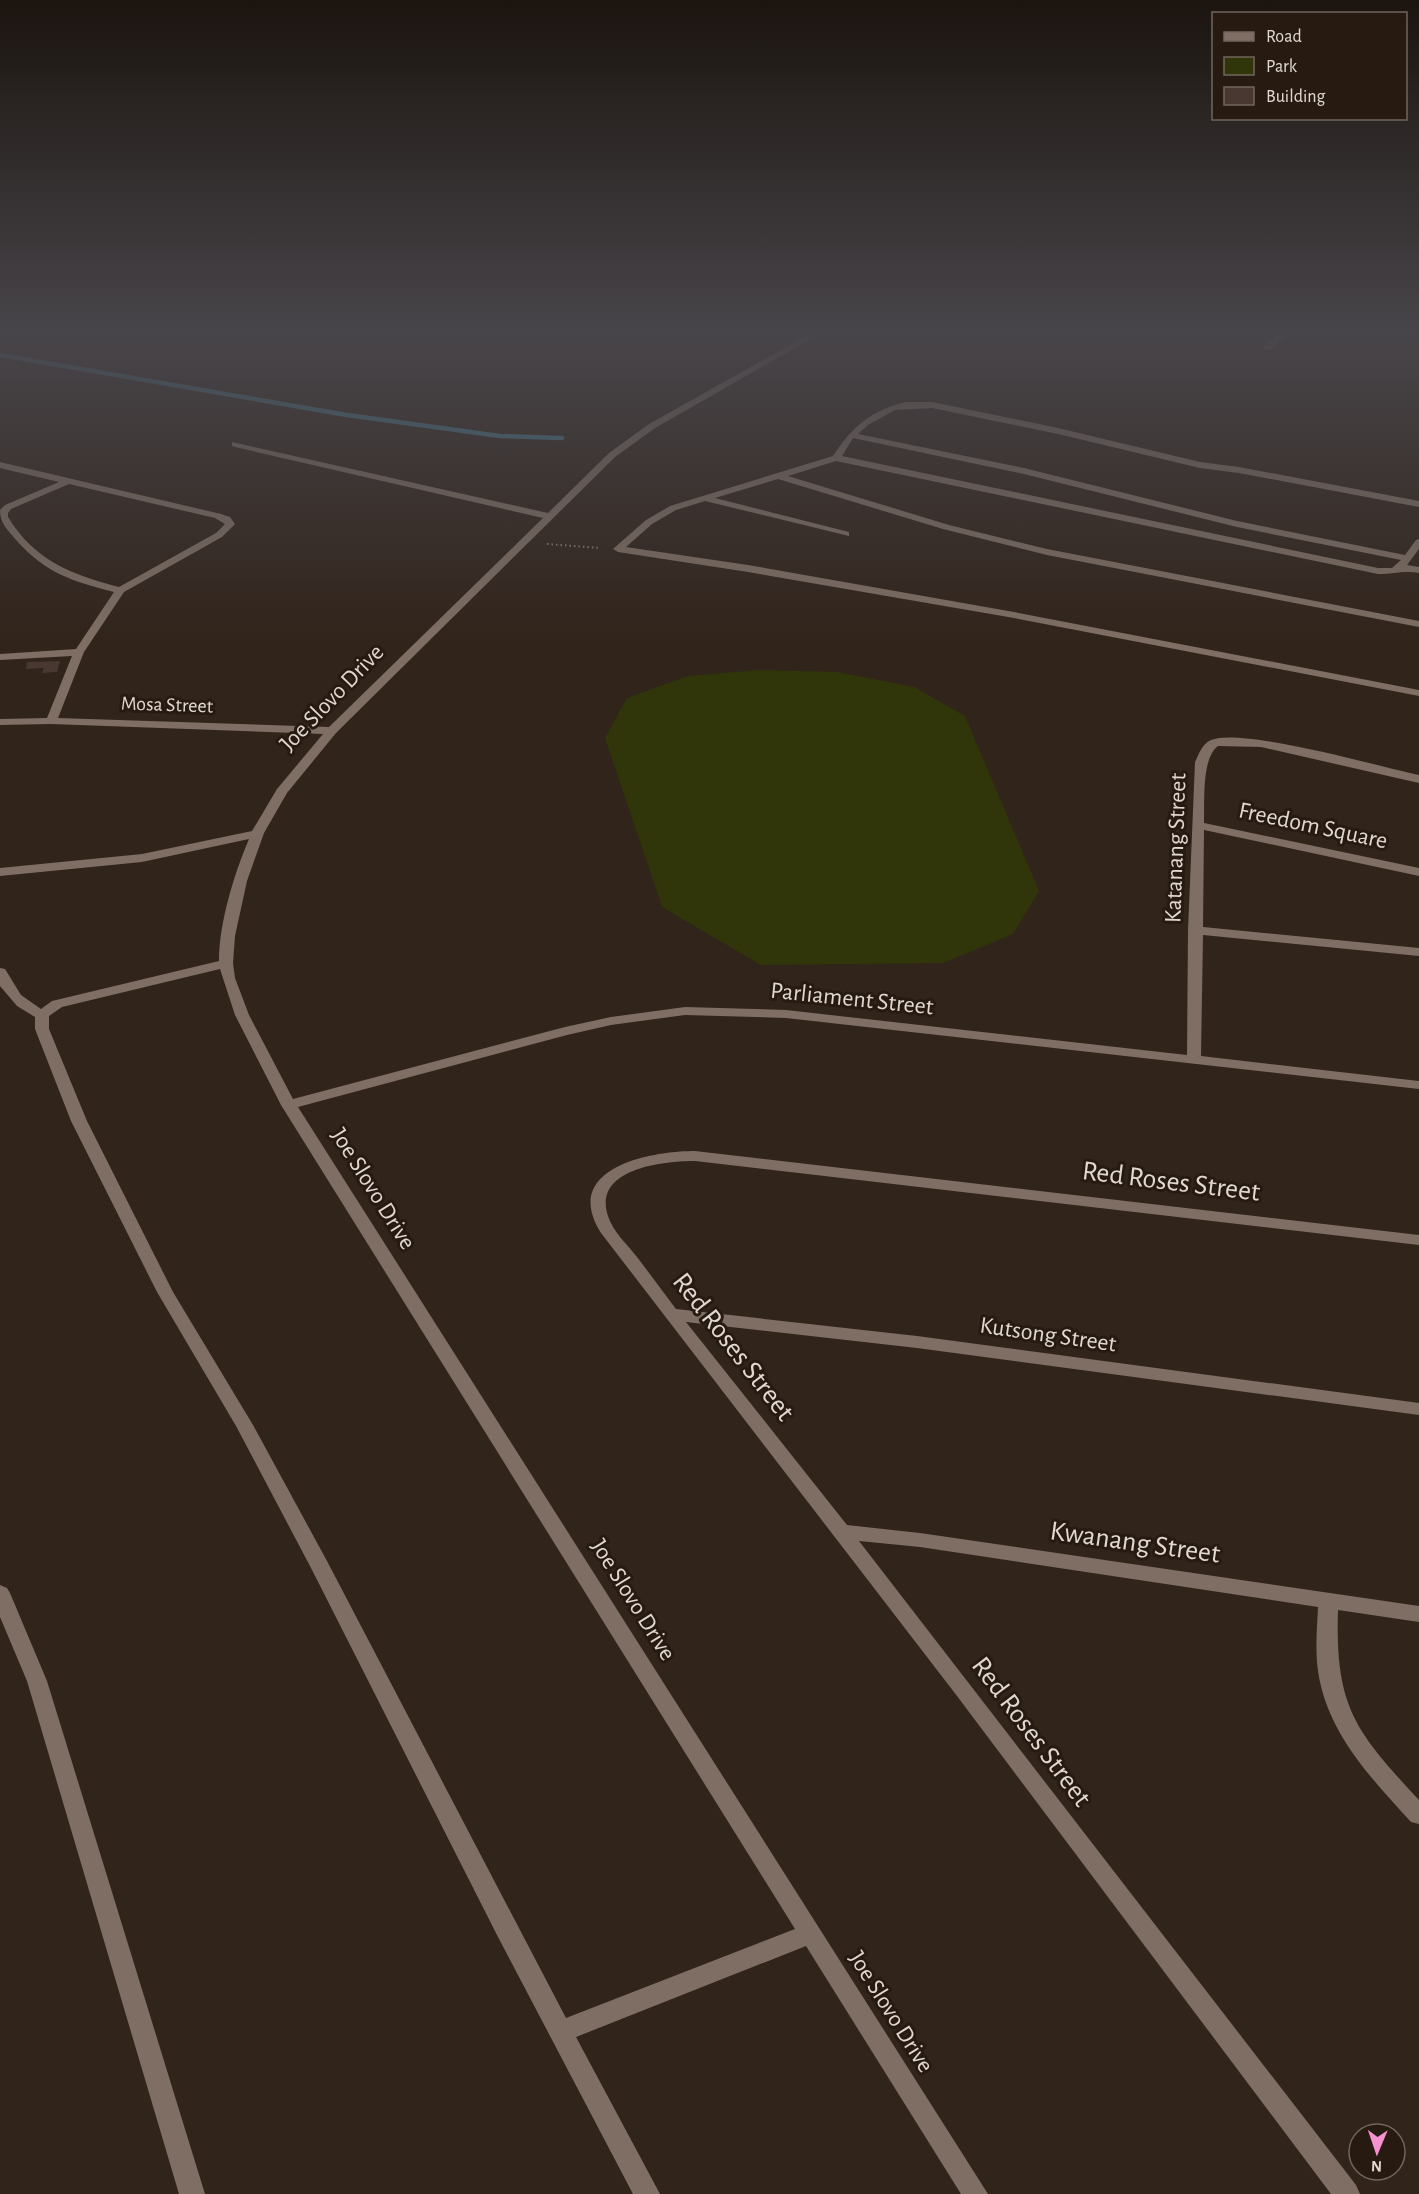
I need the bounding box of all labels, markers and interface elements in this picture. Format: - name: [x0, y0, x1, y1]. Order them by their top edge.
- legend: [1212, 12, 1407, 120]
- text: Road: [1266, 28, 1302, 46]
- text: Park: [1266, 58, 1298, 76]
- text: Building: [1266, 88, 1326, 106]
- street label: Joe Slovo Drive: [276, 640, 388, 756]
- street label: Mosa Street: [121, 693, 214, 717]
- street label: Katanang Street: [1161, 772, 1191, 923]
- street label: Freedom Square: [1236, 799, 1390, 853]
- street label: Parliament Street: [769, 979, 935, 1020]
- street label: Joe Slovo Drive: [326, 1124, 420, 1254]
- street label: Red Roses Street: [1080, 1157, 1262, 1207]
- street label: Red Roses Street: [667, 1268, 799, 1426]
- street label: Kutsong Street: [978, 1314, 1118, 1357]
- street label: Kwanang Street: [1048, 1517, 1222, 1569]
- street label: Joe Slovo Drive: [586, 1535, 680, 1665]
- street label: Red Roses Street: [966, 1652, 1096, 1812]
- street label: Joe Slovo Drive: [844, 1947, 938, 2077]
- north arrow: [1347, 2122, 1407, 2182]
- text: N: [1371, 2158, 1382, 2174]

